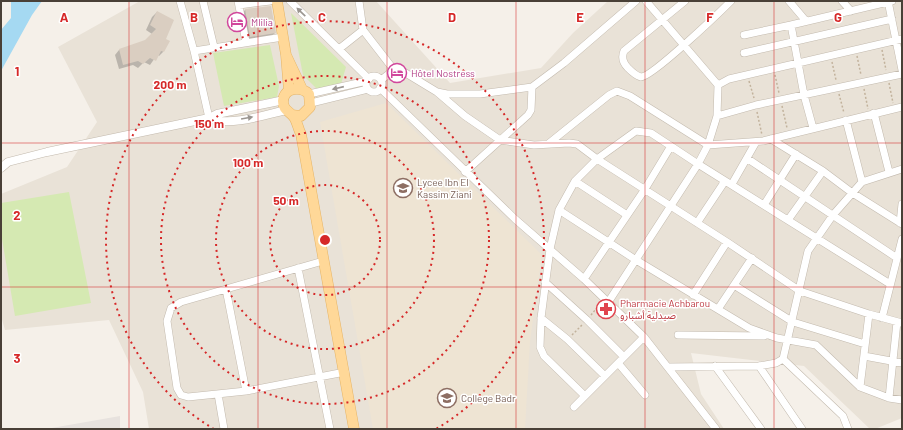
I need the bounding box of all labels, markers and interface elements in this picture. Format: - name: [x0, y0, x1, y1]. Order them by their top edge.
- one-way arrow: [296, 7, 306, 17]
- text: A: [60, 9, 69, 25]
- text: B: [190, 9, 198, 25]
- text: C: [318, 9, 326, 25]
- text: D: [448, 9, 456, 25]
- text: E: [576, 9, 584, 25]
- text: F: [706, 9, 714, 25]
- text: G: [834, 9, 842, 25]
- hotel icon: Mlilia: [226, 11, 248, 33]
- place label: Mlilia: [251, 16, 273, 28]
- hotel icon: Hôtel Nostress: [386, 62, 408, 84]
- text: 1: [15, 63, 19, 79]
- place label: Hôtel Nostress: [411, 67, 475, 79]
- text: 200 m: [154, 77, 186, 91]
- one-way arrow: [332, 85, 344, 91]
- one-way arrow: [241, 115, 253, 121]
- text: 150 m: [194, 116, 224, 130]
- text: 100 m: [233, 155, 263, 169]
- place label: Lycee Ibn El Kassim Ziani: [417, 176, 472, 200]
- school or university icon: Lycee Ibn El Kassim Ziani: [392, 177, 414, 199]
- text: 50 m: [273, 193, 299, 207]
- text: 2: [13, 207, 21, 223]
- centre of rings: [318, 233, 332, 247]
- place label: Pharmacie Achbarou صيدلية أشبارو: [620, 297, 710, 322]
- pharmacy icon: Pharmacie Achbarou صيدلية أشبارو: [595, 298, 617, 320]
- text: 3: [13, 350, 21, 366]
- school or university icon: College Badr: [436, 387, 458, 409]
- place label: College Badr: [461, 392, 516, 404]

